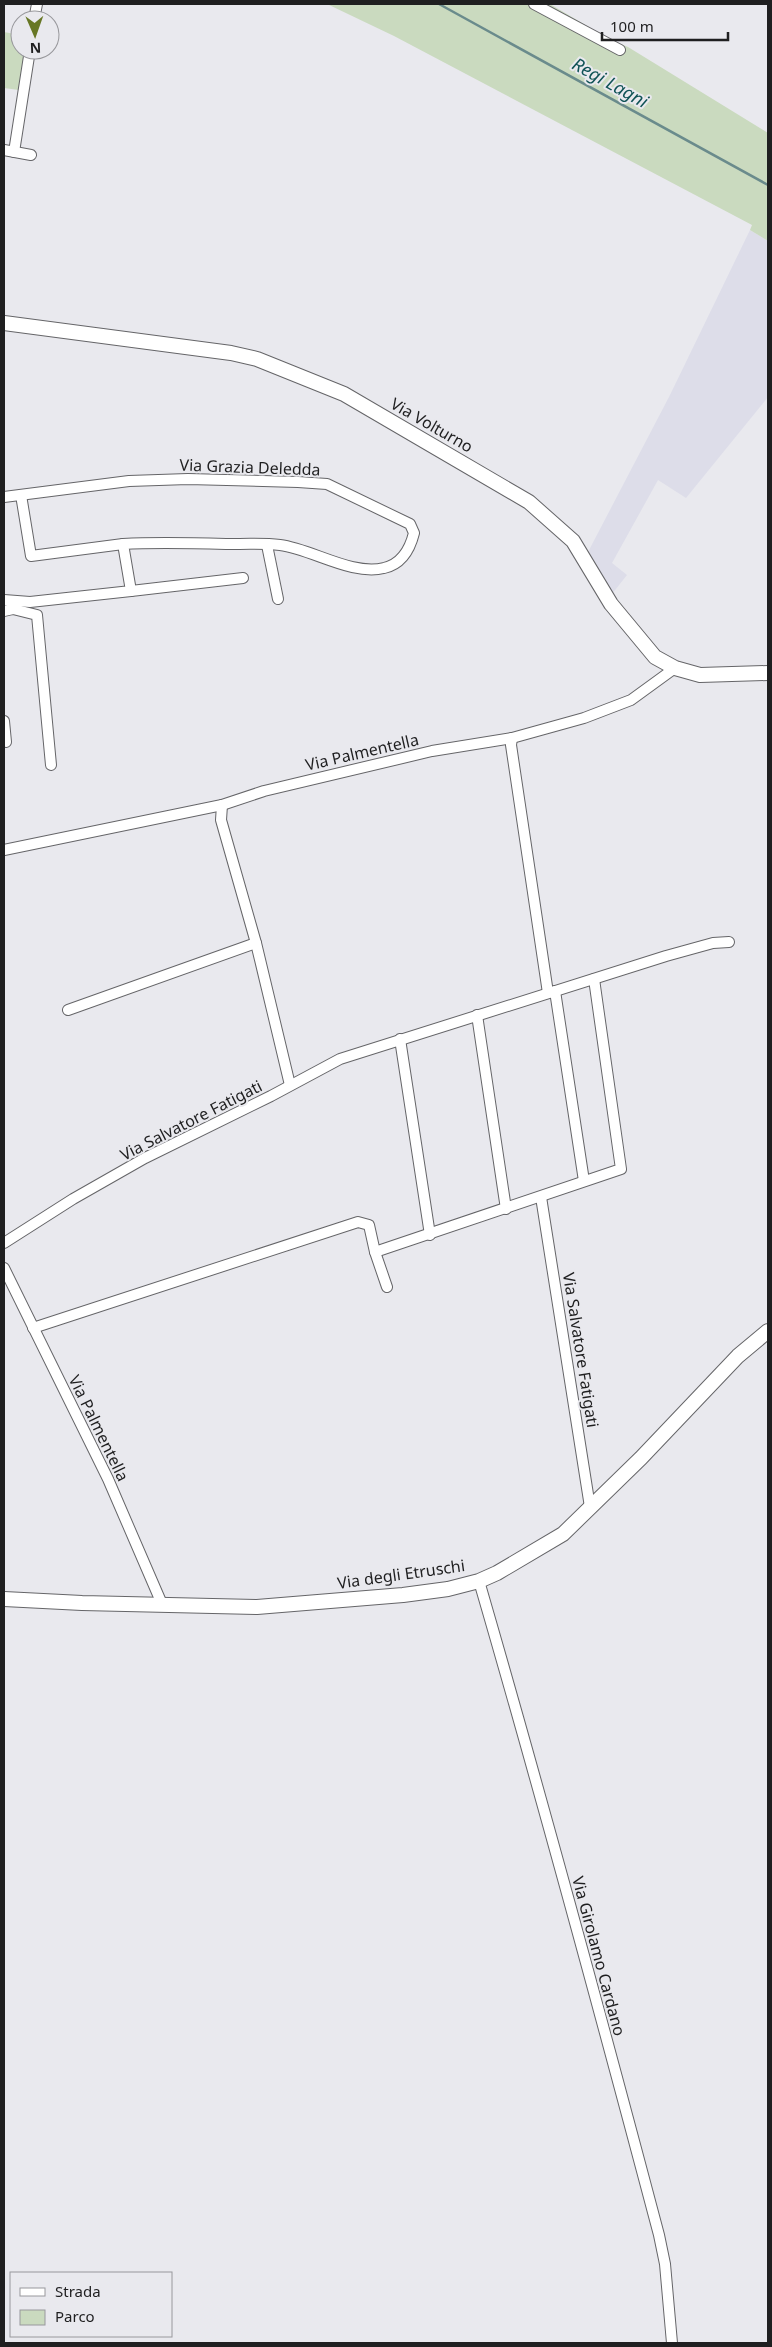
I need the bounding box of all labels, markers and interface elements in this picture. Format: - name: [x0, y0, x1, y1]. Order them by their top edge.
- north arrow: [10, 10, 60, 60]
- scale bar: [602, 10, 728, 42]
- text: 100 m: [610, 16, 654, 36]
- text: N: [29, 39, 41, 58]
- water label: Regi Lagni: [568, 51, 653, 113]
- street label: Via Volturno: [387, 393, 477, 457]
- street label: Via Grazia Deledda: [179, 454, 321, 480]
- street label: Via Palmentella: [303, 728, 421, 776]
- street label: Via Salvatore Fatigati: [116, 1075, 266, 1165]
- street label: Via Salvatore Fatigati: [558, 1271, 604, 1429]
- street label: Via Palmentella: [64, 1371, 134, 1485]
- street label: Via degli Etruschi: [336, 1554, 466, 1594]
- street label: Via Girolamo Cardano: [567, 1874, 631, 2038]
- legend: [10, 2272, 172, 2337]
- text: Strada: [55, 2281, 101, 2301]
- text: Parco: [55, 2306, 95, 2326]

